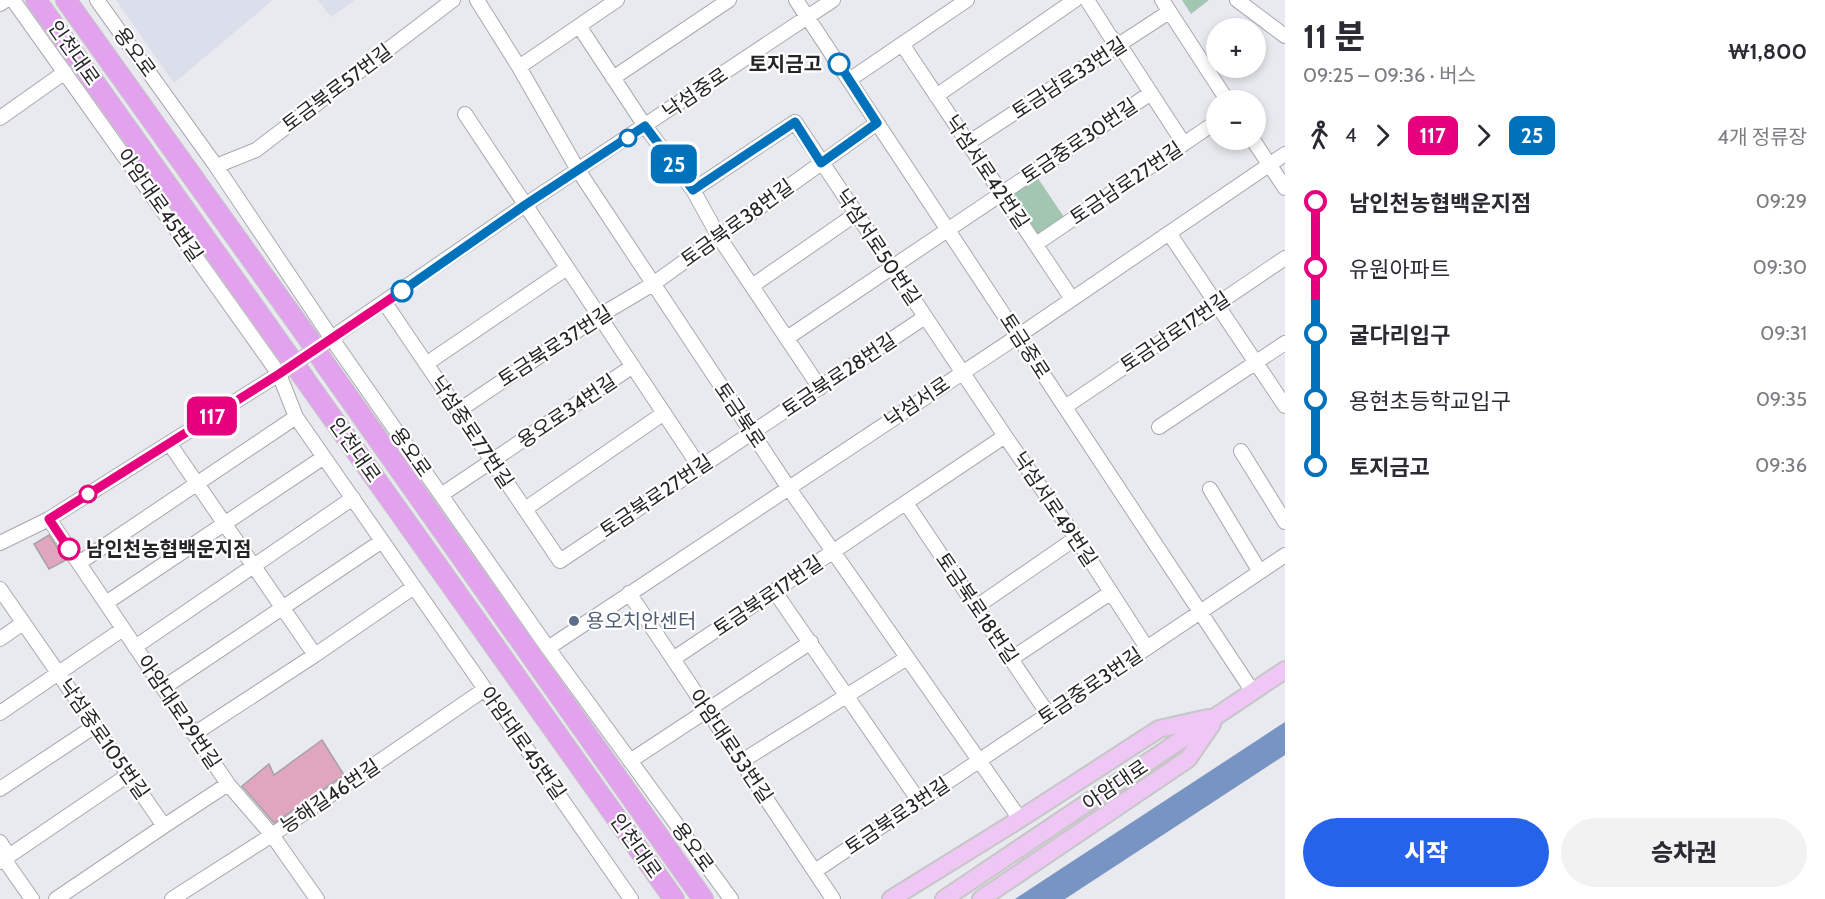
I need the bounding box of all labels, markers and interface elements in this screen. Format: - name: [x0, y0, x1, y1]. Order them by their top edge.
- street label: 인천대로: [43, 16, 105, 90]
- text: 11 분: [1303, 16, 1365, 56]
- map controls: [1206, 18, 1266, 150]
- button: +: [1206, 18, 1266, 78]
- street label: 용오로: [109, 23, 161, 81]
- street label: 토금남로33번길: [1007, 32, 1131, 124]
- text: ₩1,800: [1728, 38, 1807, 65]
- street label: 토금북로57번길: [277, 39, 397, 137]
- place label: 토지금고: [748, 52, 822, 76]
- marker: 토지금고: [828, 53, 850, 75]
- street label: 낙섬중로: [658, 62, 732, 124]
- text: 09:25 – 09:36 · 버스: [1303, 63, 1476, 87]
- button: −: [1206, 90, 1266, 150]
- street label: 토금중로30번길: [1016, 93, 1142, 189]
- street label: 낙섬서로42번길: [940, 110, 1034, 234]
- icon: walk: [1303, 119, 1336, 152]
- icon: forward: [1366, 119, 1399, 152]
- icon: forward: [1467, 119, 1500, 152]
- text: 4: [1345, 123, 1357, 147]
- text: 117: [1420, 123, 1446, 148]
- text: 25: [1521, 123, 1543, 148]
- text: 4개 정류장: [1717, 125, 1807, 149]
- unlabelled marker: [619, 129, 637, 147]
- street label: 토금남로27번길: [1065, 136, 1187, 230]
- street label: 아암대로45번길: [112, 144, 208, 266]
- line badge: 25: [647, 144, 701, 184]
- text: 25: [663, 152, 685, 177]
- street label: 토금북로38번길: [676, 174, 798, 272]
- street label: 낙섬서로50번길: [830, 184, 926, 310]
- text: 09:29: [1756, 189, 1807, 213]
- text: 남인천농협백운지점: [1349, 190, 1531, 217]
- text: 09:30: [1753, 255, 1807, 279]
- text: 유원아파트: [1349, 256, 1450, 283]
- unlabelled marker: [391, 280, 413, 302]
- street label: 토금남로17번길: [1116, 287, 1234, 377]
- street label: 토금북로37번길: [493, 300, 617, 392]
- street label: 토금중로: [995, 309, 1055, 383]
- text: 09:31: [1760, 321, 1807, 345]
- text: 굴다리입구: [1349, 322, 1450, 349]
- street label: 토금북로28번길: [777, 328, 901, 422]
- street label: 용오로34번길: [513, 369, 621, 453]
- street label: 낙섬중로77번길: [426, 371, 518, 493]
- street label: 낙섬서로: [880, 371, 954, 433]
- street label: 토금북로: [709, 378, 771, 452]
- text: 09:35: [1756, 387, 1807, 411]
- text: 용현초등학교입구: [1349, 388, 1511, 415]
- line badge: 117: [178, 396, 246, 436]
- text: 117: [199, 404, 225, 429]
- street label: 인천대로: [324, 413, 386, 487]
- street label: 용오로: [385, 423, 437, 481]
- street label: 낙섬서로49번길: [1008, 447, 1102, 571]
- street label: 토금북로27번길: [595, 449, 717, 543]
- text: 09:36: [1755, 453, 1807, 477]
- text: 토지금고: [1349, 454, 1430, 481]
- unlabelled marker: [79, 485, 97, 503]
- place label: 남인천농협백운지점: [86, 537, 252, 561]
- marker: 남인천농협백운지점: [58, 538, 80, 560]
- street label: 토금북로18번길: [931, 548, 1023, 668]
- street label: 토금북로17번길: [709, 551, 827, 641]
- place label: 용오치안센터: [586, 609, 696, 633]
- marker: 용오치안센터: [567, 614, 581, 628]
- street label: 토금중로3번길: [1033, 642, 1147, 730]
- street label: 아암대로29번길: [132, 650, 226, 774]
- street label: 낙섬중로105번길: [54, 674, 154, 804]
- street label: 아암대로45번길: [475, 682, 571, 804]
- street label: 아암대로53번길: [684, 685, 778, 807]
- street label: 능해길46번길: [276, 754, 384, 838]
- street label: 아암대로: [1078, 754, 1152, 816]
- street label: 토금북로3번길: [840, 772, 954, 860]
- street label: 인천대로: [605, 809, 667, 883]
- street label: 용오로: [667, 818, 719, 876]
- button: 시작: [1303, 818, 1549, 887]
- button: 승차권: [1561, 818, 1807, 887]

